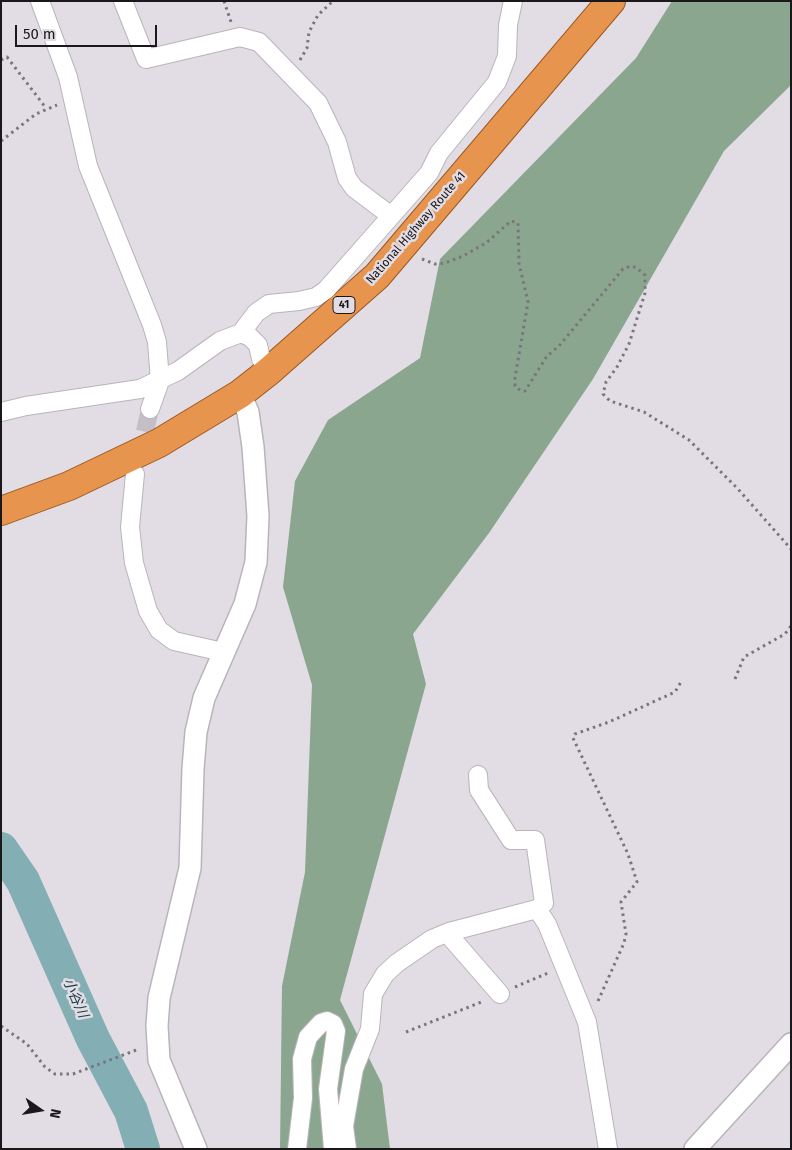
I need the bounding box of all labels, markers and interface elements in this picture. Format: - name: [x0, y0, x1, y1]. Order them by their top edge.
- scale bar: [18, 15, 160, 47]
- text: 50 m: [23, 25, 56, 43]
- street label: National Highway Route 41: [363, 169, 469, 287]
- road number: 41: [333, 296, 355, 314]
- water label: 小谷川: [59, 975, 91, 1021]
- north arrow: [15, 1085, 65, 1135]
- text: N: [46, 1107, 64, 1120]

